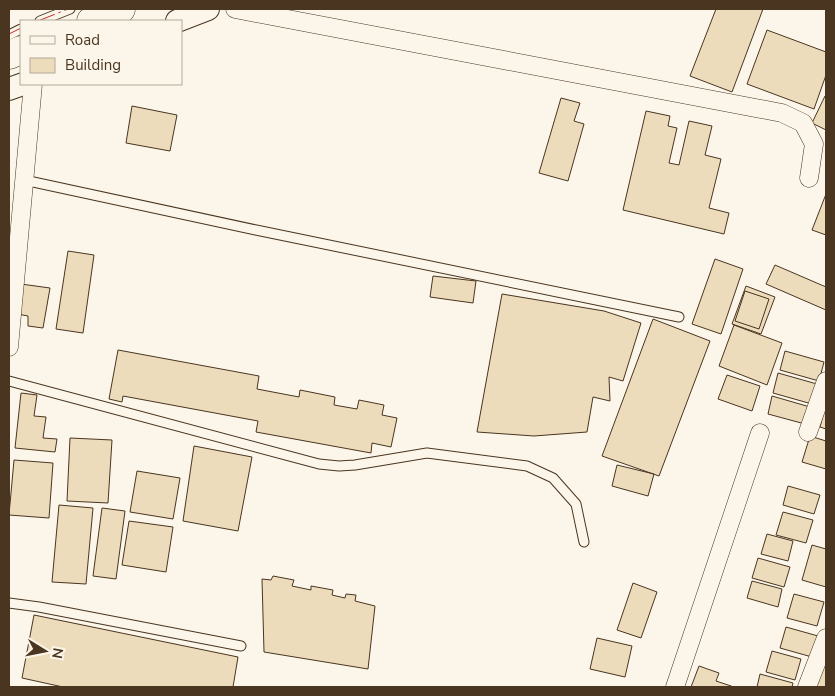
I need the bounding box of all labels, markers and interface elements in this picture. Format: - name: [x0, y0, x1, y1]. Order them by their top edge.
- legend: [20, 20, 182, 85]
- text: Road: [65, 30, 100, 50]
- text: Building: [65, 55, 121, 75]
- north arrow: [20, 626, 70, 676]
- text: N: [47, 646, 68, 660]

